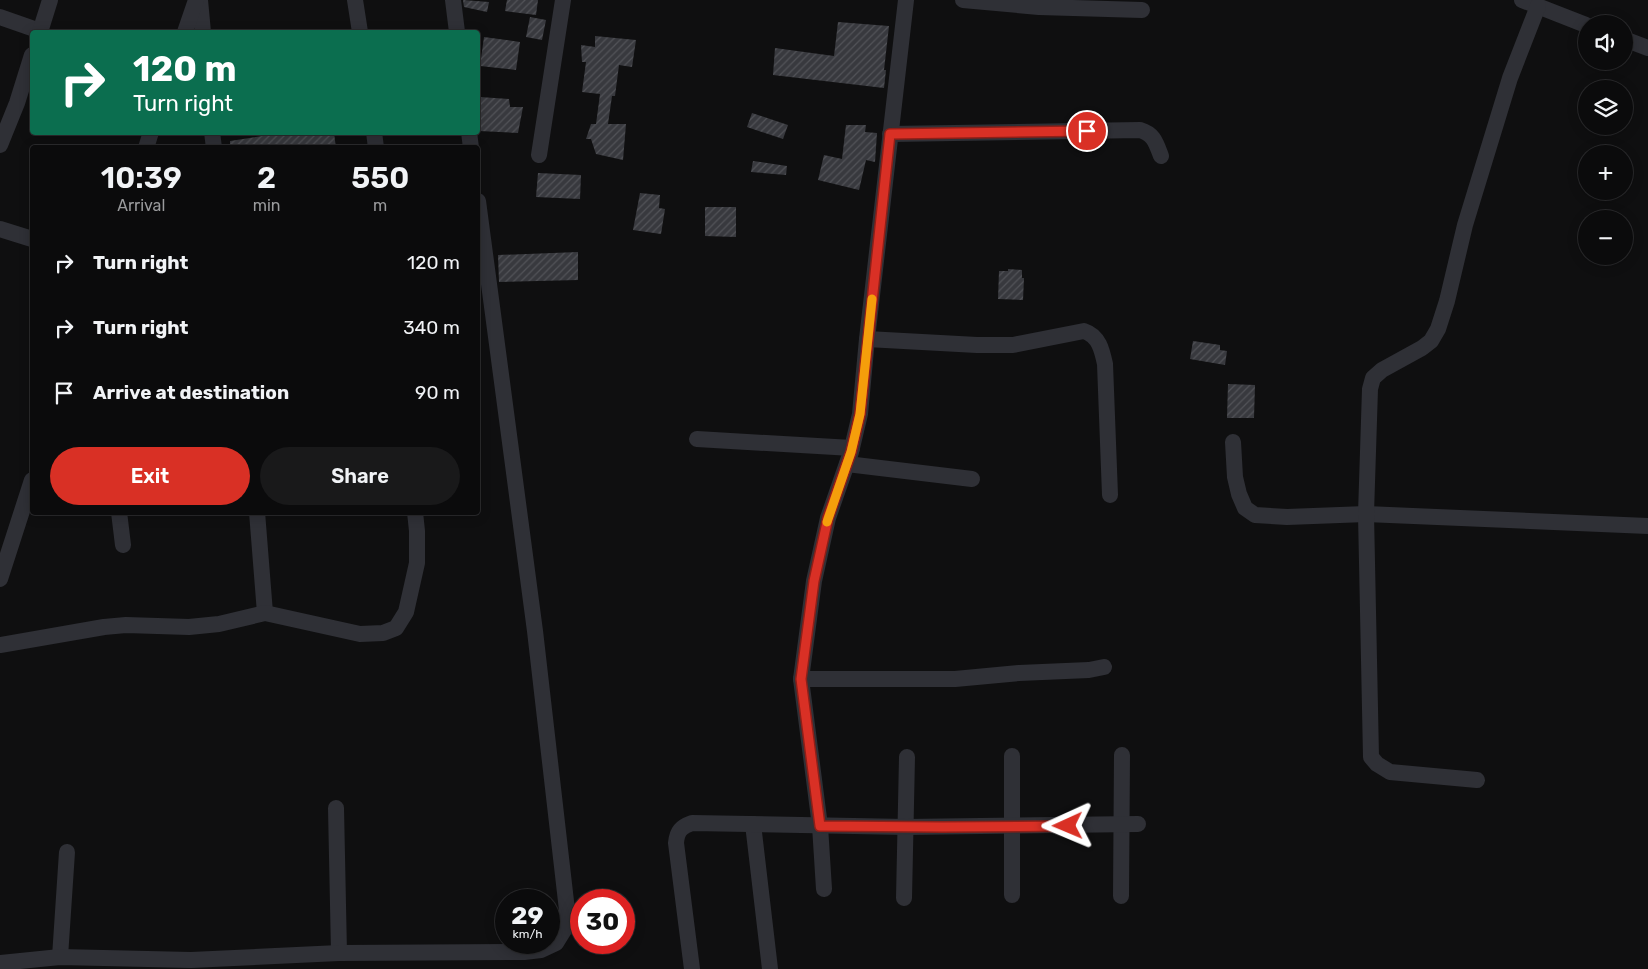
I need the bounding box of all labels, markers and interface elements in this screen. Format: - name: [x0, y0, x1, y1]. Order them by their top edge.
- map controls: [1578, 15, 1633, 265]
- button: sound: [1578, 15, 1633, 70]
- text: 120 m: [133, 48, 236, 90]
- icon: right: [50, 50, 115, 115]
- button: layers: [1578, 80, 1633, 135]
- text: Turn right: [133, 90, 233, 117]
- pin: [1066, 110, 1108, 152]
- icon: arrive: [1073, 117, 1101, 145]
- button: +: [1578, 145, 1633, 200]
- text: 10:39: [101, 160, 182, 196]
- text: 2: [257, 160, 276, 196]
- text: 550: [351, 160, 409, 196]
- text: Arrival: [117, 196, 165, 215]
- text: min: [253, 196, 280, 215]
- text: m: [373, 196, 387, 215]
- button: −: [1578, 210, 1633, 265]
- icon: right: [50, 249, 78, 277]
- text: Turn right: [93, 251, 188, 274]
- text: 120 m: [407, 251, 460, 274]
- icon: right: [50, 314, 78, 342]
- text: Turn right: [93, 316, 188, 339]
- text: 340 m: [403, 316, 460, 339]
- icon: arrive: [50, 379, 78, 407]
- text: Arrive at destination: [93, 381, 289, 404]
- text: 90 m: [415, 381, 460, 404]
- button: Exit: [50, 447, 250, 505]
- button: Share: [260, 447, 460, 505]
- position arrow: [1041, 799, 1093, 851]
- speed limit sign: 30: [570, 889, 635, 954]
- text: 29: [511, 901, 544, 930]
- text: km/h: [513, 927, 542, 941]

